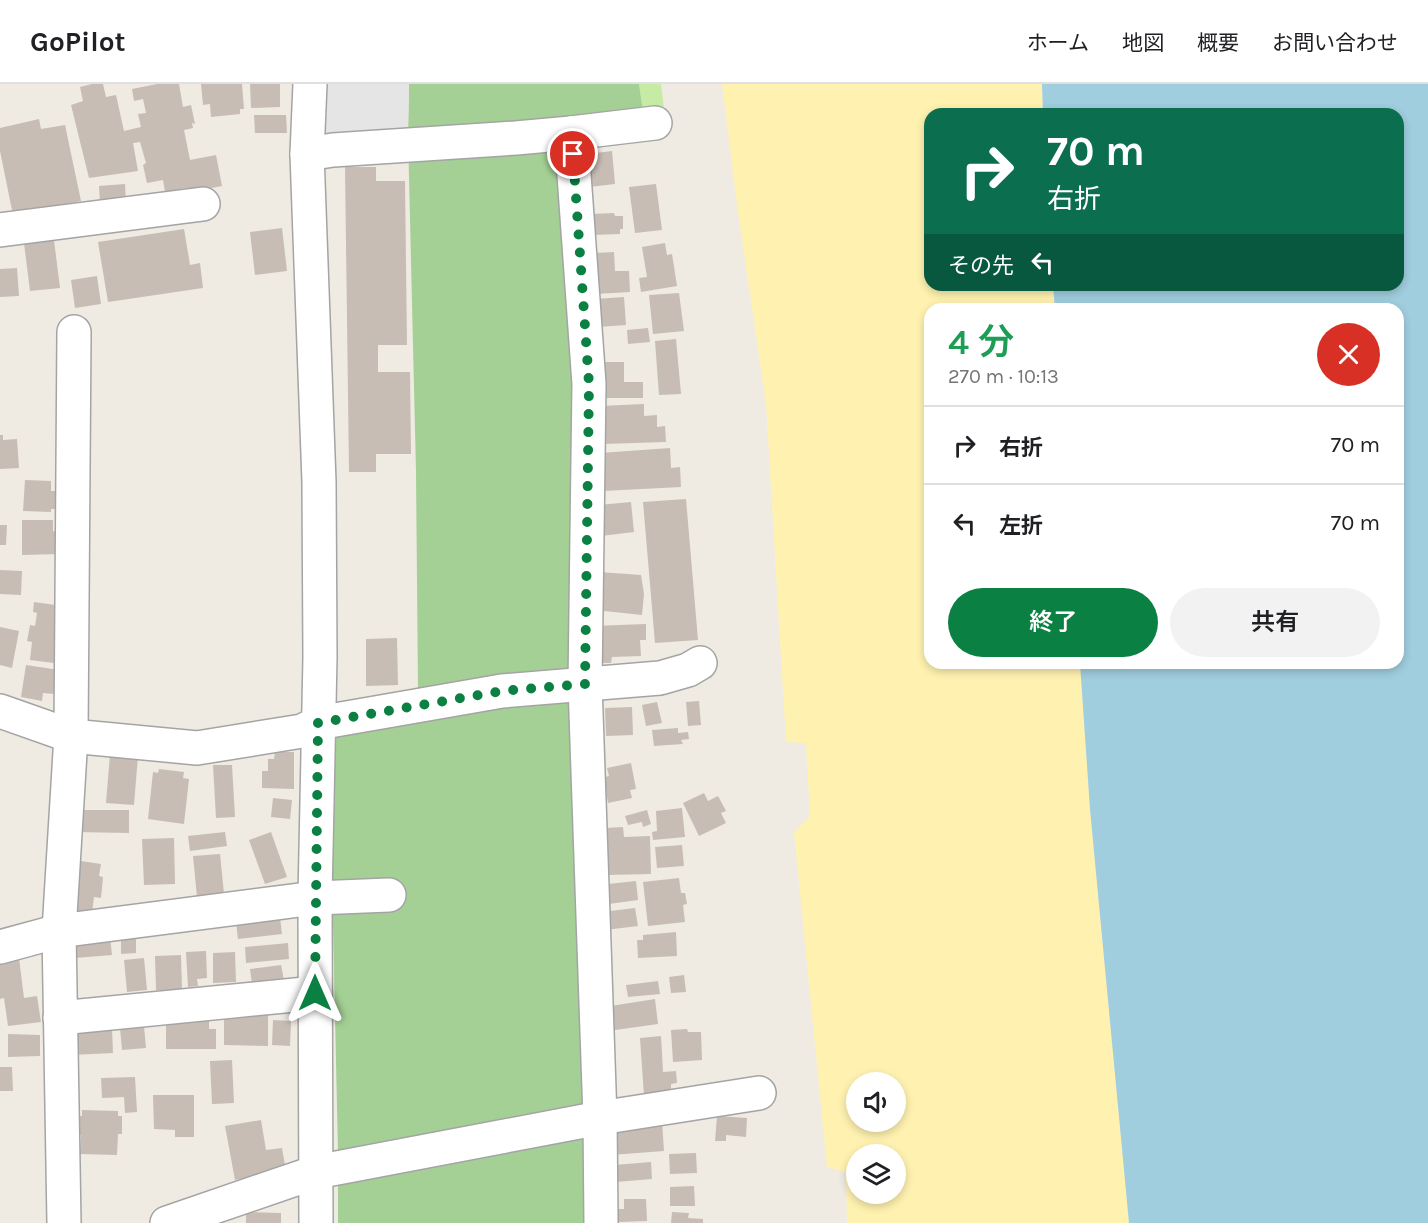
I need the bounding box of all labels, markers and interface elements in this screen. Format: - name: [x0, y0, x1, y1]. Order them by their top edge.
- text: GoPilot: [30, 25, 126, 58]
- text: ホーム: [1027, 31, 1089, 55]
- text: 地図: [1122, 31, 1164, 55]
- text: 概要: [1197, 31, 1239, 55]
- text: お問い合わせ: [1272, 31, 1398, 55]
- text: 70 m: [1047, 126, 1145, 176]
- pin: [547, 128, 598, 179]
- icon: right: [948, 132, 1026, 210]
- icon: arrive: [556, 137, 589, 170]
- text: 右折: [1047, 183, 1101, 215]
- icon: left: [1026, 246, 1059, 279]
- text: その先: [948, 253, 1014, 279]
- text: 4 分: [948, 321, 1014, 363]
- button: close: [1317, 323, 1380, 386]
- text: 270 m · 10:13: [948, 365, 1059, 388]
- icon: right: [948, 429, 981, 462]
- text: 70 m: [1331, 432, 1380, 458]
- text: 右折: [999, 435, 1043, 461]
- icon: left: [948, 507, 981, 540]
- text: 70 m: [1331, 510, 1380, 536]
- text: 左折: [999, 513, 1043, 539]
- button: 終了: [948, 588, 1158, 657]
- button: 共有: [1170, 588, 1380, 657]
- position arrow: [283, 961, 347, 1025]
- map controls: [846, 1072, 906, 1204]
- button: sound: [846, 1072, 906, 1132]
- button: layers: [846, 1144, 906, 1204]

